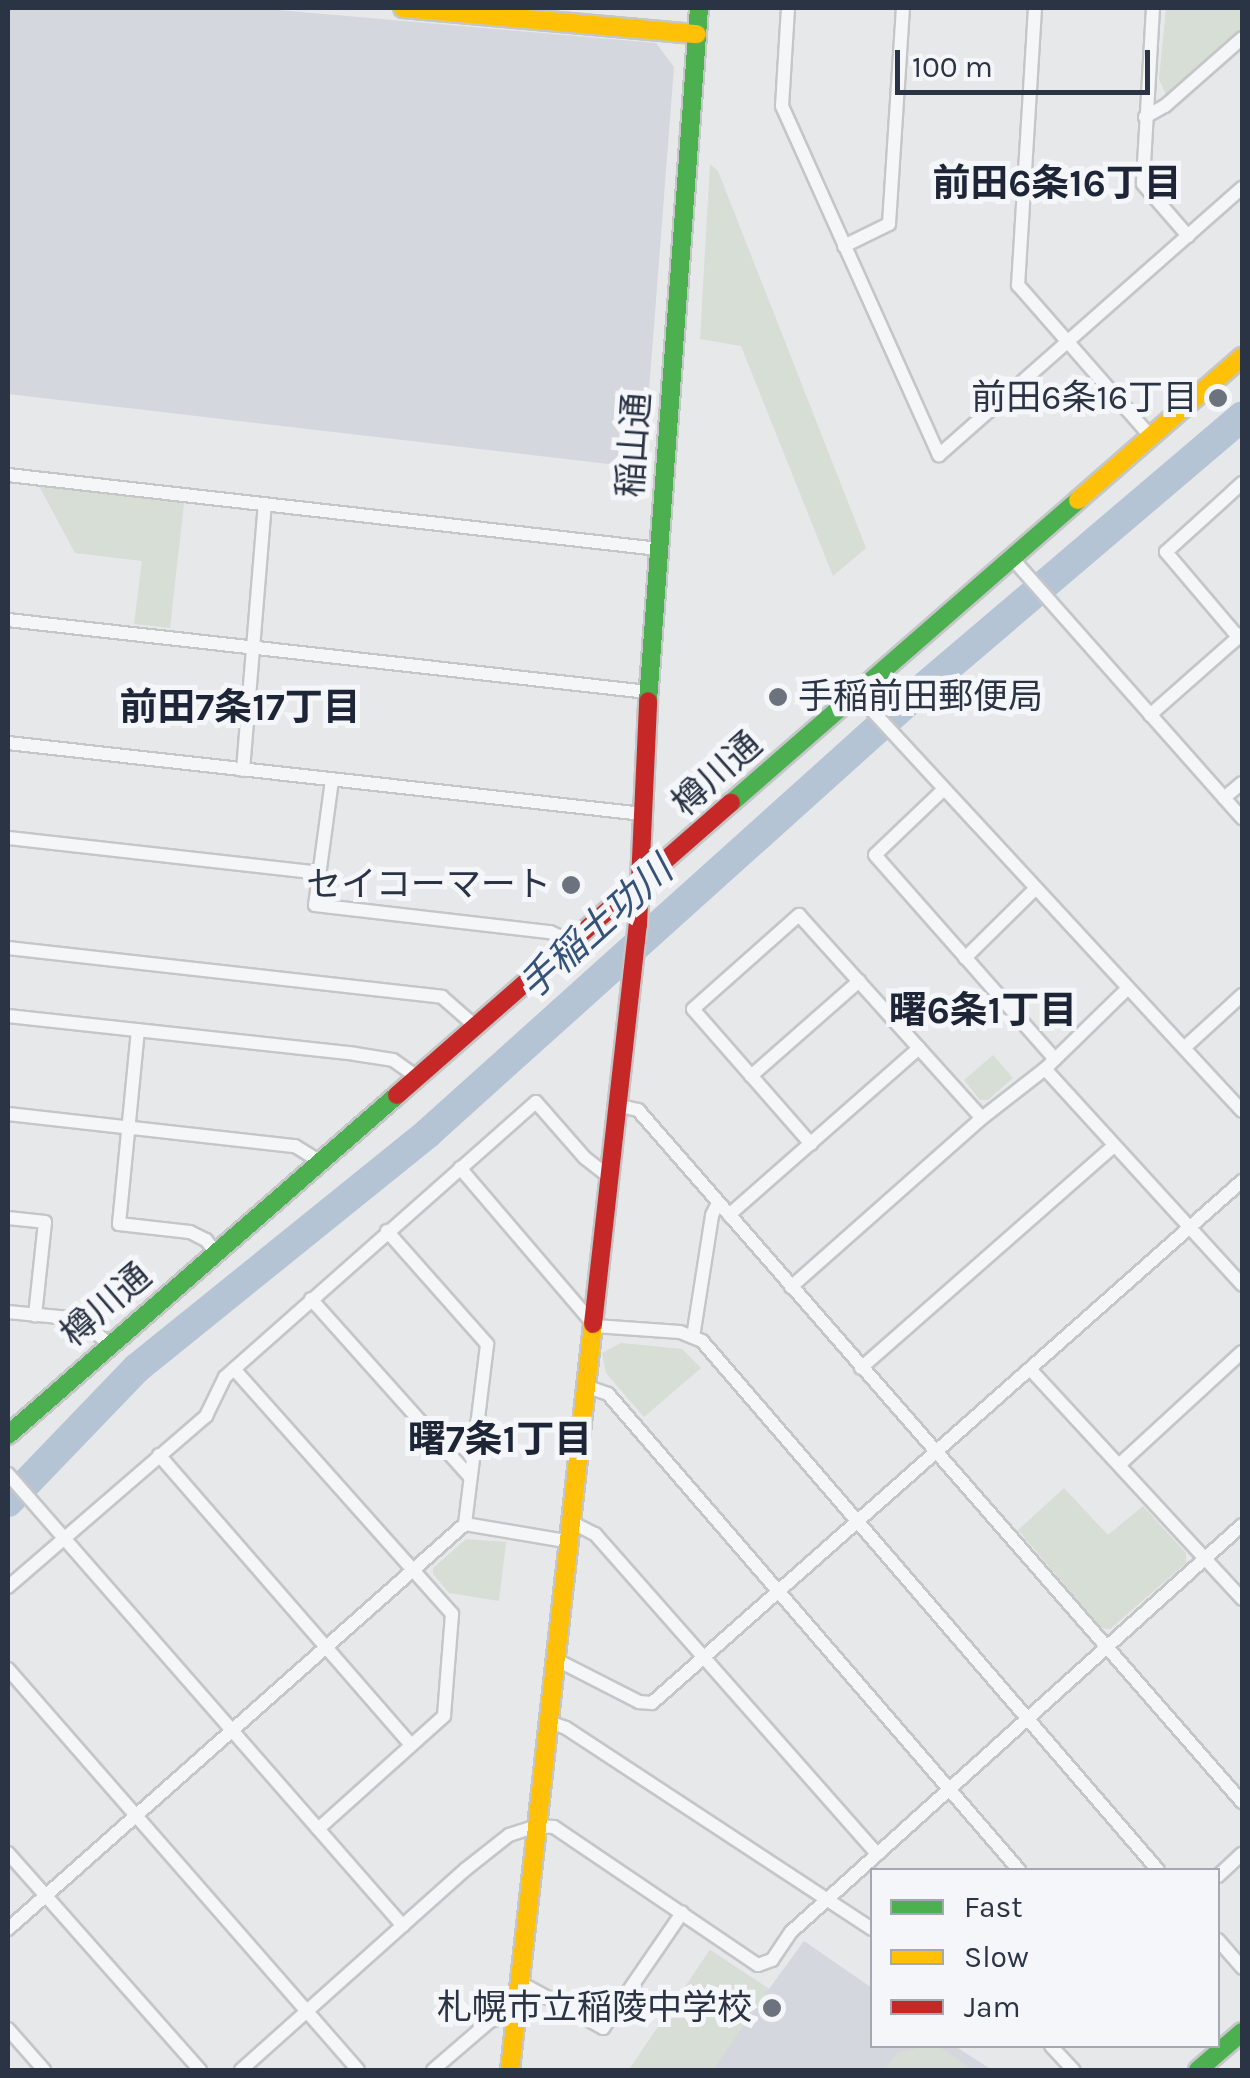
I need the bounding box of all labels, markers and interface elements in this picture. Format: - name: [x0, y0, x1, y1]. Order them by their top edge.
- scale bar: [900, 30, 1155, 92]
- text: 100 m: [912, 49, 993, 85]
- district label: 前田6条16丁目: [932, 161, 1182, 207]
- place label: 前田6条16丁目: [971, 377, 1198, 419]
- marker: 前田6条16丁目: [1207, 387, 1229, 409]
- street label: 稲山通: [609, 391, 659, 499]
- place label: 手稲前田郵便局: [798, 676, 1043, 718]
- district label: 前田7条17丁目: [119, 685, 361, 731]
- marker: 手稲前田郵便局: [767, 686, 789, 708]
- street label: 樽川通: [664, 723, 770, 825]
- water label: 手稲土功川: [510, 847, 682, 1009]
- place label: セイコーマート: [306, 864, 551, 906]
- marker: セイコーマート: [560, 874, 582, 896]
- district label: 曙6条1丁目: [889, 988, 1077, 1034]
- street label: 樽川通: [53, 1255, 159, 1355]
- district label: 曙7条1丁目: [408, 1417, 592, 1463]
- legend: [870, 1868, 1220, 2048]
- text: Fast: [964, 1889, 1023, 1925]
- text: Slow: [964, 1939, 1029, 1975]
- place label: 札幌市立稲陵中学校: [437, 1987, 752, 2029]
- text: Jam: [964, 1989, 1021, 2025]
- marker: 札幌市立稲陵中学校: [761, 1997, 783, 2019]

